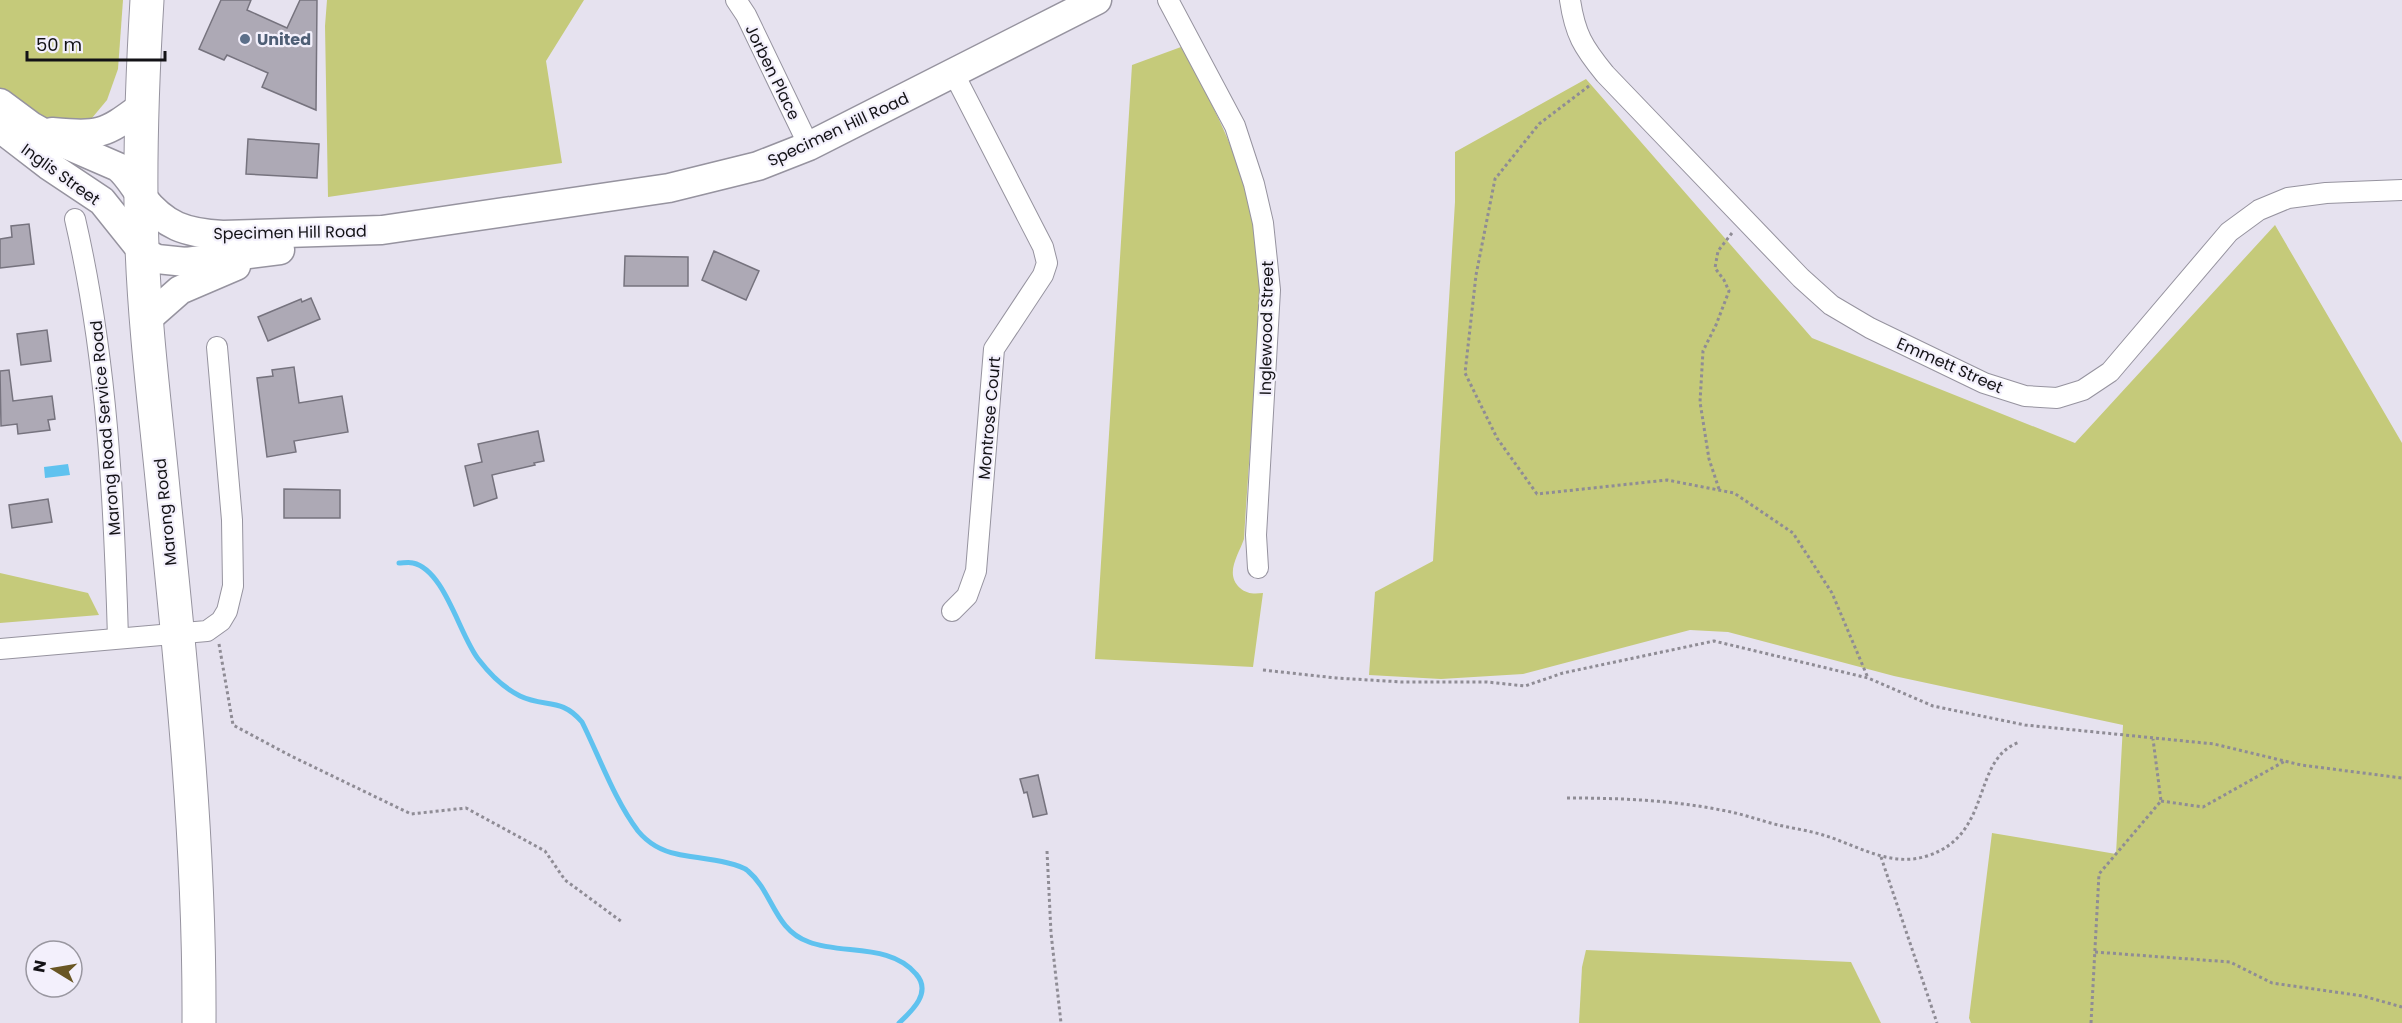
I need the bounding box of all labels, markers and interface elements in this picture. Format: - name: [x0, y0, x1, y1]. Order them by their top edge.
- street label: Jorben Place: [740, 21, 806, 124]
- scale bar: [27, 24, 165, 62]
- place label: United: [257, 28, 311, 51]
- text: 50 m: [36, 32, 82, 57]
- marker: United: [238, 32, 252, 46]
- street label: Specimen Hill Road: [764, 87, 913, 172]
- street label: Inglis Street: [17, 138, 105, 211]
- street label: Specimen Hill Road: [213, 220, 367, 245]
- street label: Inglewood Street: [1254, 260, 1279, 395]
- street label: Marong Road Service Road: [85, 320, 126, 536]
- street label: Emmett Street: [1893, 332, 2007, 399]
- street label: Montrose Court: [973, 355, 1006, 481]
- street label: Marong Road: [148, 457, 183, 567]
- north arrow: [24, 939, 84, 999]
- text: N: [27, 958, 52, 974]

